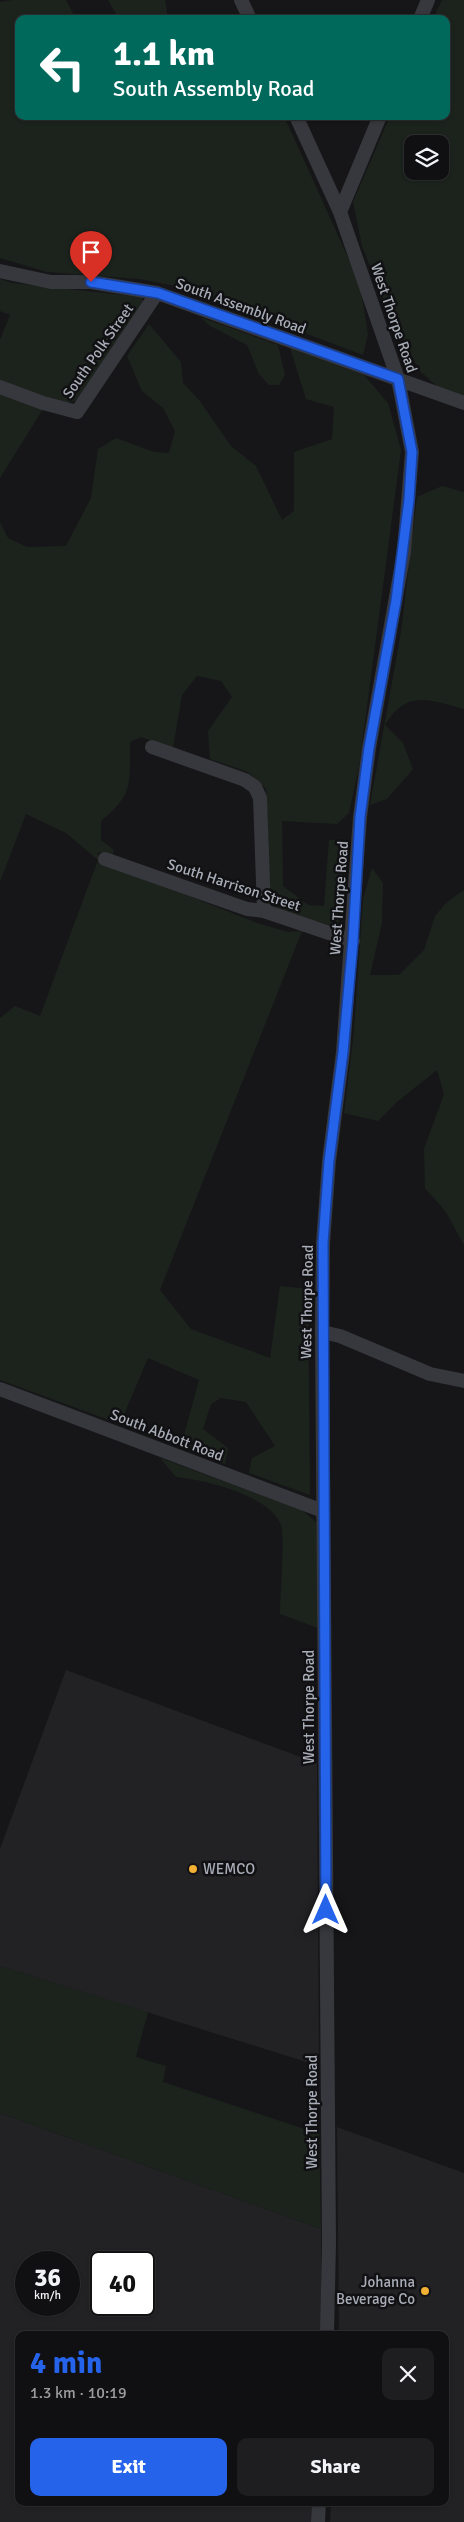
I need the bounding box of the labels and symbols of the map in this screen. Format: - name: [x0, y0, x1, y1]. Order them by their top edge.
- pin: [70, 231, 112, 282]
- street label: West Thorpe Road: [367, 261, 421, 375]
- street label: South Assembly Road: [173, 274, 309, 338]
- street label: South Polk Street: [59, 300, 137, 402]
- street label: West Thorpe Road: [326, 840, 352, 956]
- street label: South Harrison Street: [165, 855, 303, 915]
- street label: West Thorpe Road: [297, 1245, 317, 1359]
- street label: South Abbott Road: [108, 1405, 226, 1465]
- street label: West Thorpe Road: [300, 1650, 318, 1764]
- place label: WEMCO: [203, 1860, 255, 1878]
- marker: WEMCO: [187, 1863, 199, 1875]
- position arrow: [299, 1883, 351, 1935]
- street label: West Thorpe Road: [303, 2055, 321, 2169]
- speed limit sign: 40: [90, 2251, 155, 2316]
- place label: Johanna Beverage Co: [336, 2273, 415, 2308]
- marker: Johanna Beverage Co: [419, 2285, 431, 2297]

